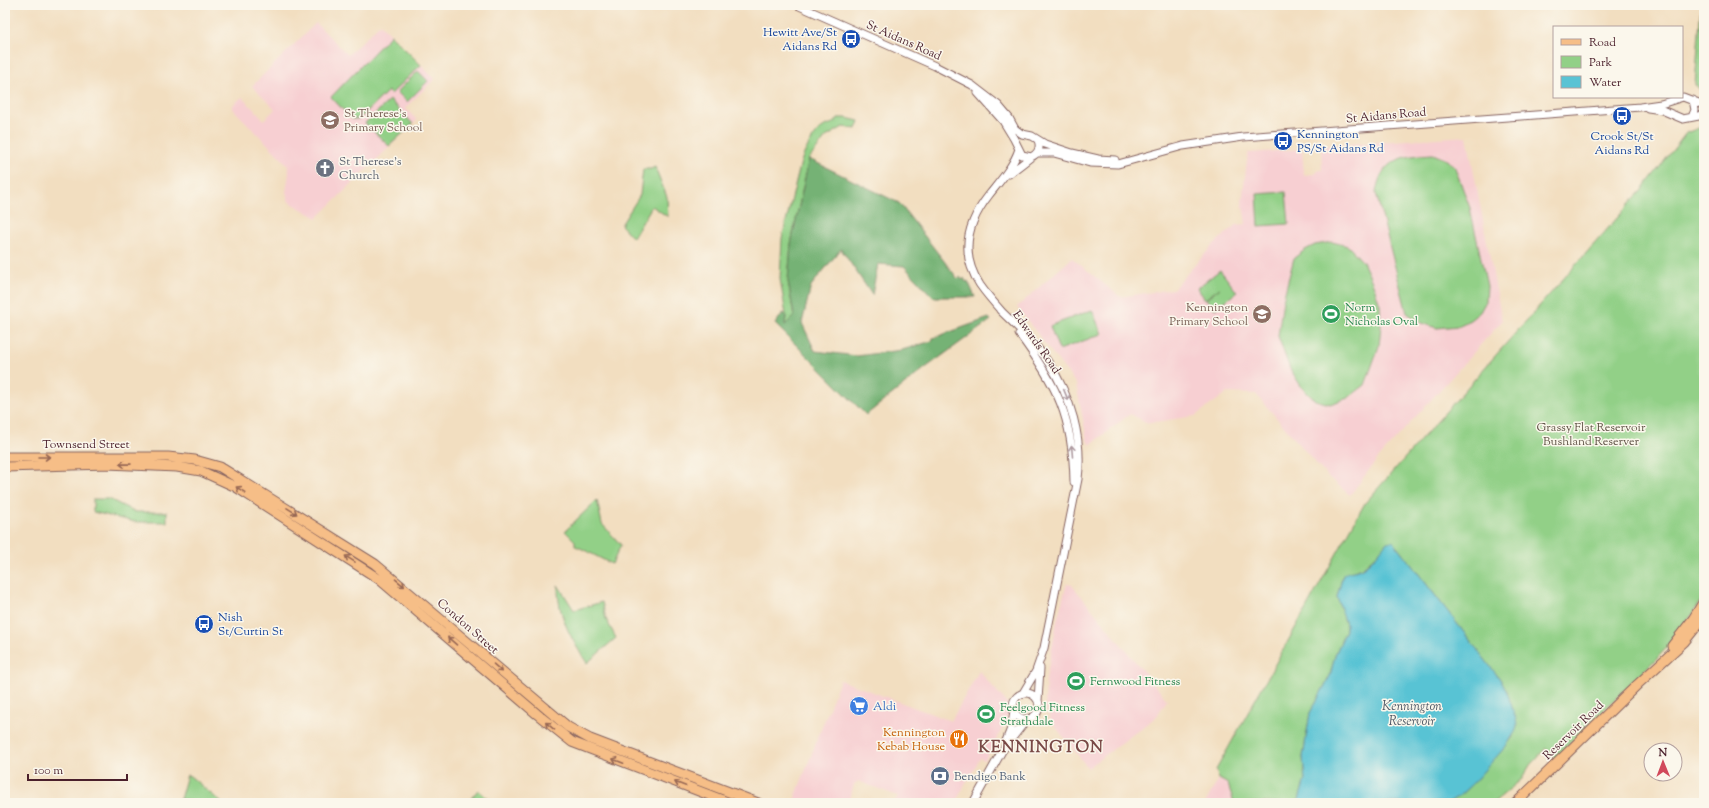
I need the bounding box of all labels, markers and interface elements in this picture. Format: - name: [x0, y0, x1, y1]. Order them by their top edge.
- street label: St Aidans Road: [863, 16, 944, 66]
- place label: Hewitt Ave/St Aidans Rd: [763, 24, 837, 56]
- legend: [1553, 26, 1683, 98]
- bus stop icon: Hewitt Ave/St Aidans Rd: [840, 28, 862, 50]
- text: Road: [1589, 34, 1616, 52]
- text: Park: [1589, 54, 1612, 72]
- text: Water: [1589, 74, 1622, 92]
- street label: St Aidans Road: [1345, 104, 1427, 128]
- place label: St Therese's Primary School: [344, 105, 423, 137]
- bus stop icon: Crook St/St Aidans Rd: [1611, 105, 1633, 127]
- school or university icon: St Therese's Primary School: [319, 109, 341, 131]
- place label: Kennington PS/St Aidans Rd: [1297, 126, 1384, 158]
- place label: Crook St/St Aidans Rd: [1590, 128, 1654, 160]
- bus stop icon: Kennington PS/St Aidans Rd: [1272, 130, 1294, 152]
- place label: St Therese's Church: [339, 153, 402, 185]
- church icon: St Therese's Church: [314, 157, 336, 179]
- place label: Kennington Primary School: [1169, 299, 1249, 331]
- place label: Norm Nicholas Oval: [1345, 299, 1419, 331]
- school or university icon: Kennington Primary School: [1251, 303, 1273, 325]
- sports icon: Norm Nicholas Oval: [1320, 303, 1342, 325]
- street label: Edwards Road: [1008, 307, 1065, 378]
- one-way arrow: [1063, 389, 1070, 401]
- park label: Grassy Flat Reservoir Bushland Reserver: [1537, 419, 1646, 451]
- street label: Townsend Street: [42, 436, 130, 454]
- one-way arrow: [1069, 445, 1076, 458]
- one-way arrow: [37, 453, 50, 461]
- one-way arrow: [119, 460, 132, 468]
- one-way arrow: [235, 486, 246, 494]
- one-way arrow: [286, 507, 297, 515]
- one-way arrow: [344, 555, 356, 563]
- one-way arrow: [395, 579, 405, 588]
- street label: Condon Street: [432, 595, 502, 659]
- place label: Nish St/Curtin St: [218, 609, 283, 641]
- bus stop icon: Nish St/Curtin St: [193, 613, 215, 635]
- one-way arrow: [446, 636, 457, 645]
- one-way arrow: [493, 664, 503, 673]
- sports icon: Fernwood Fitness: [1065, 670, 1087, 692]
- place label: Fernwood Fitness: [1090, 673, 1181, 691]
- supermarket icon: Aldi: [848, 695, 870, 717]
- street label: Reservoir Road: [1539, 697, 1608, 764]
- place label: Aldi: [873, 698, 897, 716]
- water label: Kennington Reservoir: [1382, 698, 1442, 731]
- place label: Feelgood Fitness Strathdale: [1000, 699, 1085, 731]
- sports icon: Feelgood Fitness Strathdale: [975, 703, 997, 725]
- one-way arrow: [545, 721, 555, 730]
- place label: Kennington Kebab House: [877, 724, 945, 756]
- restaurant icon: Kennington Kebab House: [948, 728, 970, 750]
- district label: KENNINGTON: [978, 737, 1104, 760]
- north arrow: [1643, 742, 1683, 782]
- text: N: [1657, 745, 1668, 761]
- scale bar: [28, 756, 127, 782]
- one-way arrow: [613, 756, 625, 764]
- text: 100 m: [34, 762, 63, 780]
- bank icon: Bendigo Bank: [929, 765, 951, 787]
- place label: Bendigo Bank: [954, 768, 1026, 786]
- one-way arrow: [675, 780, 687, 788]

